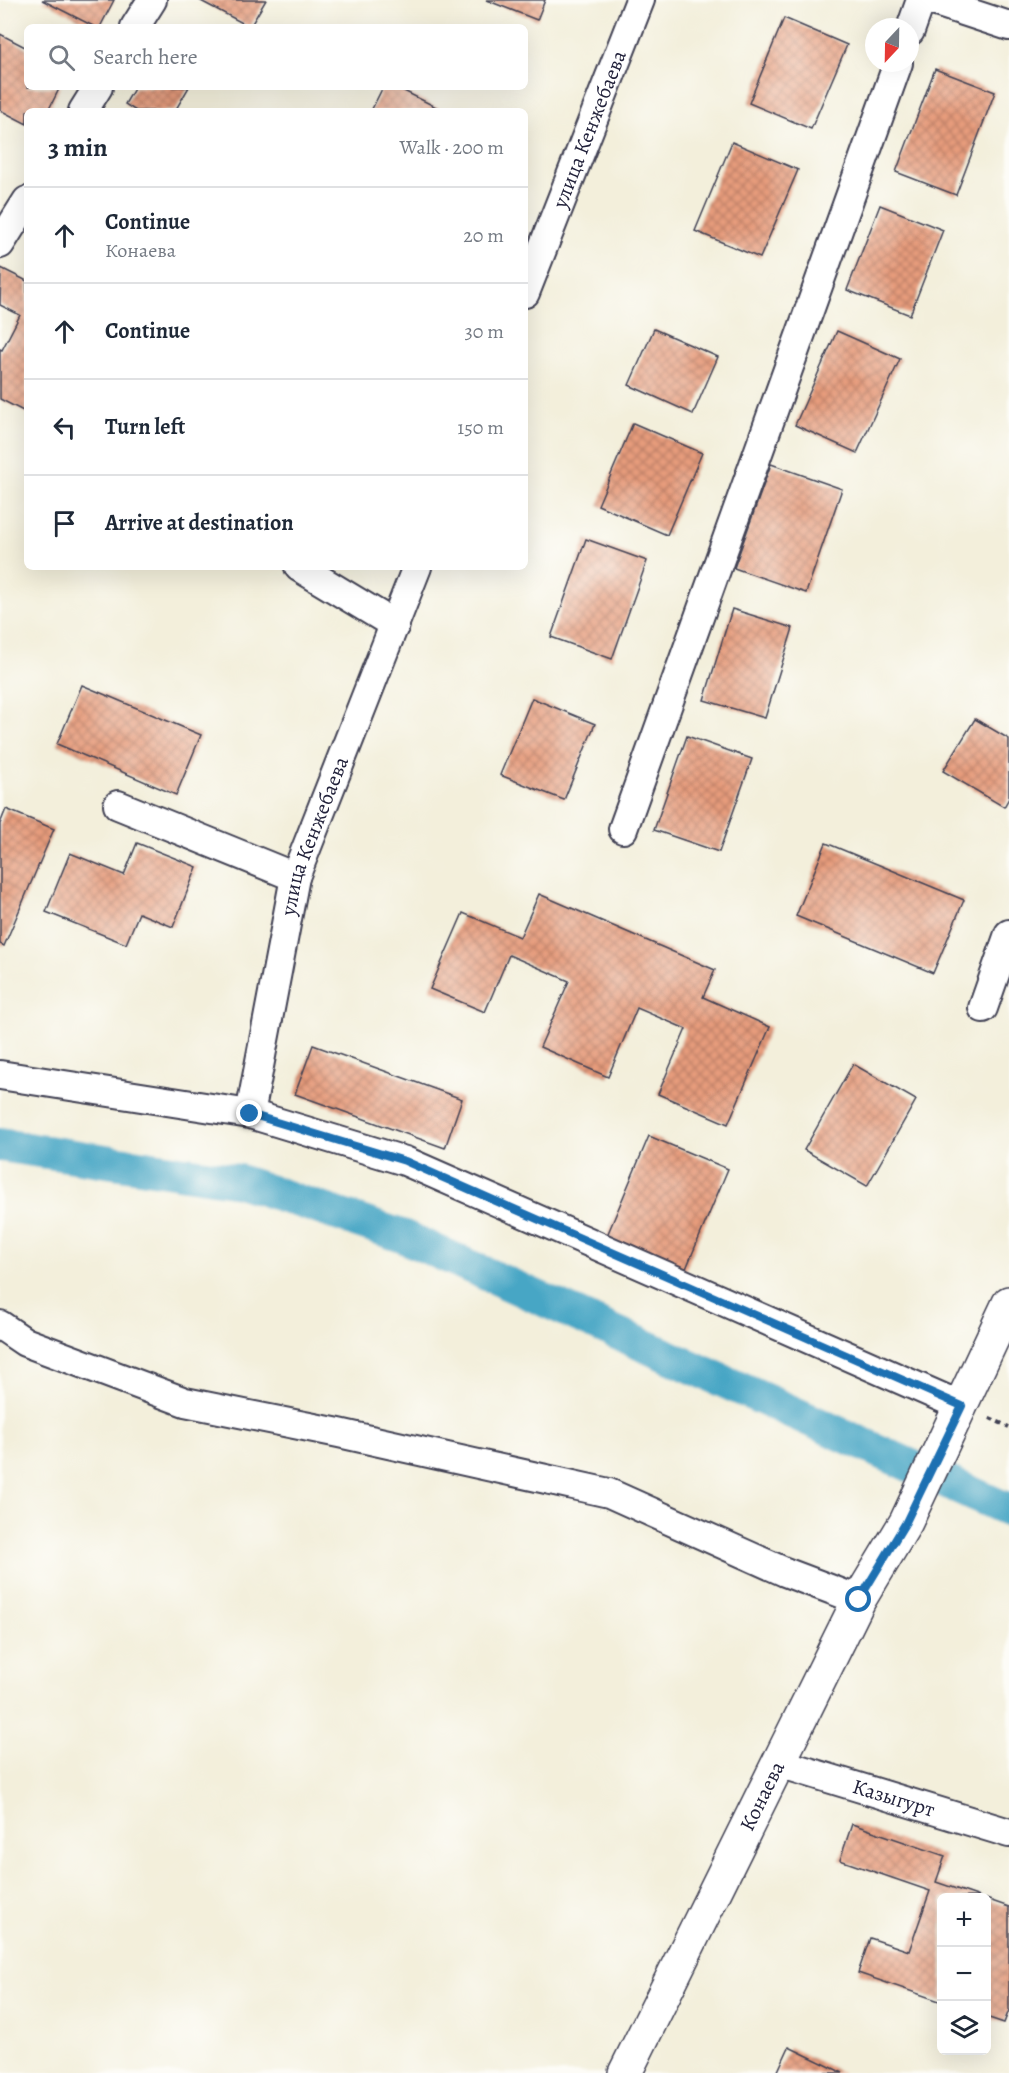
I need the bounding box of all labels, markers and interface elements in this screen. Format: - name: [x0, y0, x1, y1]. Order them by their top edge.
- north arrow: [865, 18, 919, 72]
- search box: [24, 24, 528, 90]
- icon: search: [45, 41, 78, 74]
- text: Search here: [93, 42, 198, 72]
- street label: улица Кенжебаева: [545, 46, 633, 213]
- text: 3 min: [48, 130, 108, 165]
- text: Walk · 200 m: [400, 134, 504, 161]
- text: Continue: [105, 207, 190, 237]
- icon: ahead: [48, 219, 81, 252]
- text: 20 m: [463, 222, 504, 249]
- text: Конаева: [105, 237, 176, 264]
- icon: ahead: [48, 315, 81, 348]
- text: Continue: [105, 316, 190, 346]
- text: 30 m: [464, 318, 504, 345]
- icon: left: [48, 411, 81, 444]
- text: Turn left: [105, 412, 185, 442]
- text: 150 m: [457, 414, 504, 441]
- icon: arrive: [48, 507, 81, 540]
- text: Arrive at destination: [105, 508, 294, 538]
- street label: улица Кенжебаева: [274, 752, 355, 919]
- route end: [236, 1100, 262, 1126]
- route start: [845, 1586, 871, 1612]
- street label: Конаева: [733, 1756, 791, 1836]
- street label: Казыгурт: [849, 1772, 938, 1824]
- map controls: [937, 1893, 991, 2055]
- button: +: [937, 1893, 991, 1947]
- button: −: [937, 1947, 991, 2001]
- button: layers: [937, 2001, 991, 2055]

